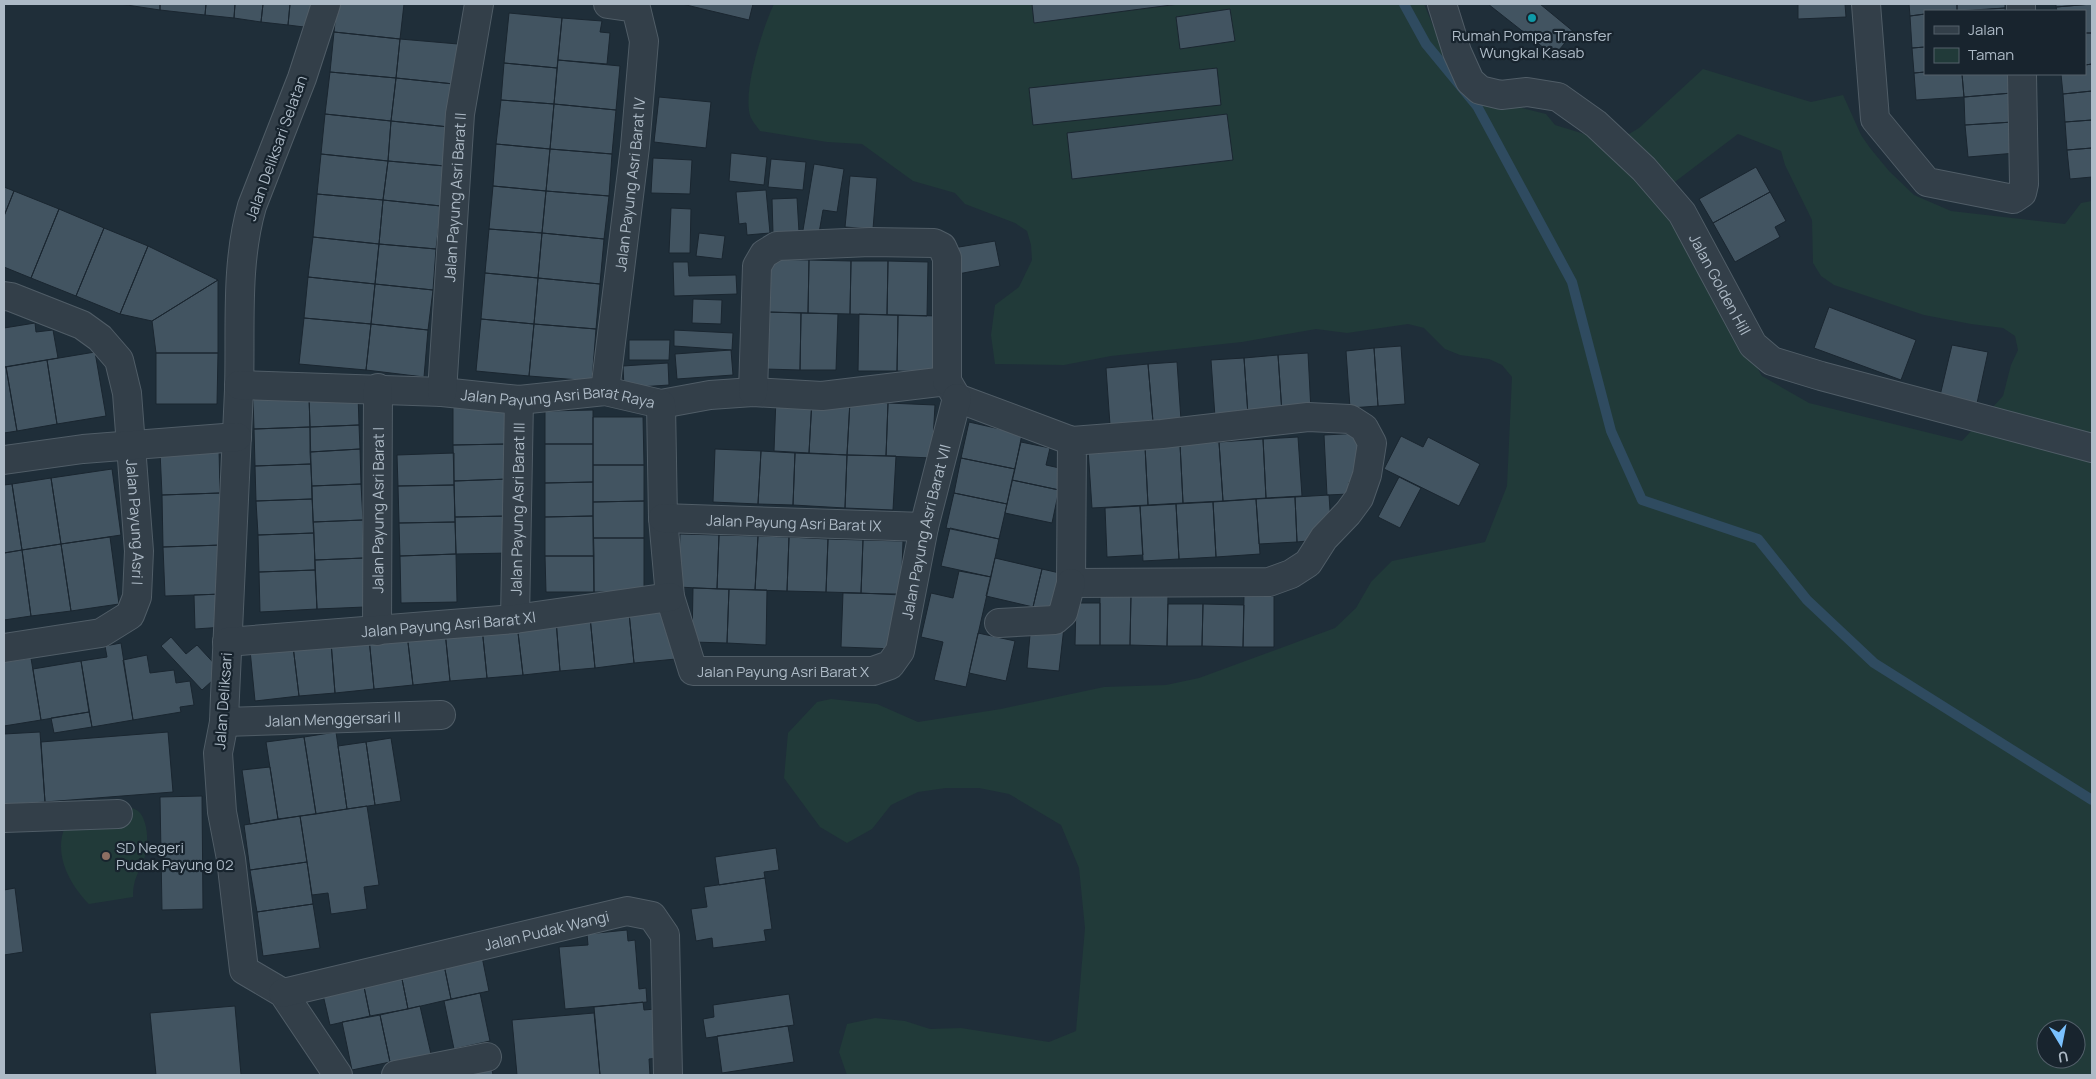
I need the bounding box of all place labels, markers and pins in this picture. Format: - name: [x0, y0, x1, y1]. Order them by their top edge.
- marker: Rumah Pompa Transfer Wungkal Kasab: [1526, 12, 1538, 24]
- place label: Rumah Pompa Transfer Wungkal Kasab: [1452, 25, 1612, 63]
- place label: SD Negeri Pudak Payung 02: [116, 837, 234, 875]
- marker: SD Negeri Pudak Payung 02: [100, 850, 112, 862]

